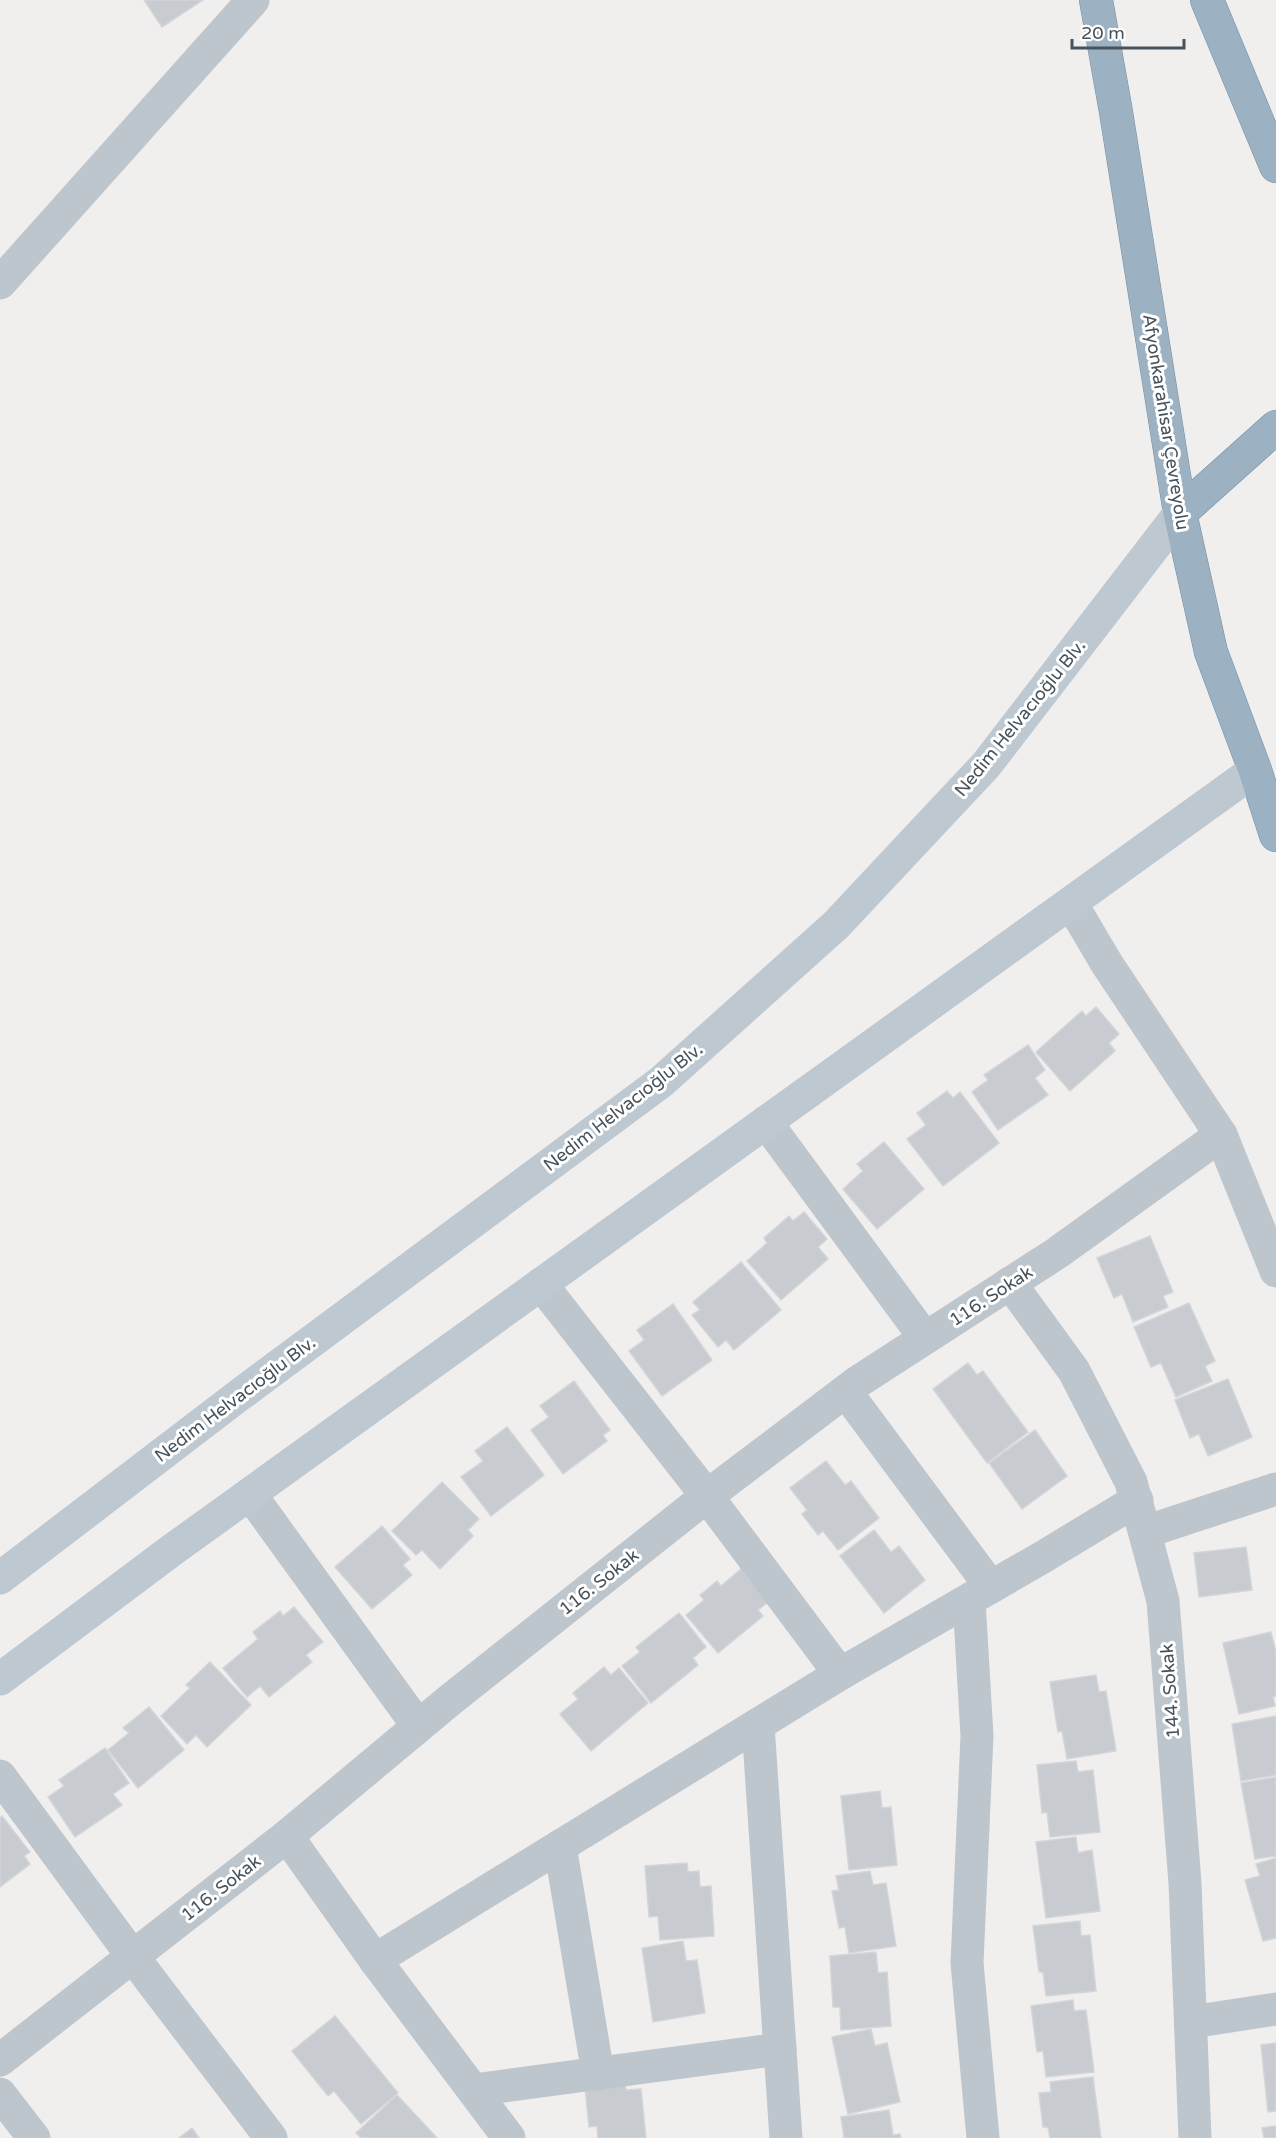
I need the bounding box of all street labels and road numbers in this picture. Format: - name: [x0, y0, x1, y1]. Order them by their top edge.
- street label: Afyonkarahisar Çevreyolu: [1138, 312, 1194, 532]
- street label: Nedim Helvacıoğlu Blv.: [950, 635, 1090, 801]
- street label: Nedim Helvacıoğlu Blv.: [539, 1038, 707, 1176]
- street label: 116. Sokak: [945, 1261, 1037, 1331]
- street label: Nedim Helvacıoğlu Blv.: [150, 1331, 320, 1467]
- street label: 116. Sokak: [555, 1544, 643, 1620]
- street label: 144. Sokak: [1156, 1643, 1184, 1739]
- street label: 116. Sokak: [177, 1850, 265, 1926]

